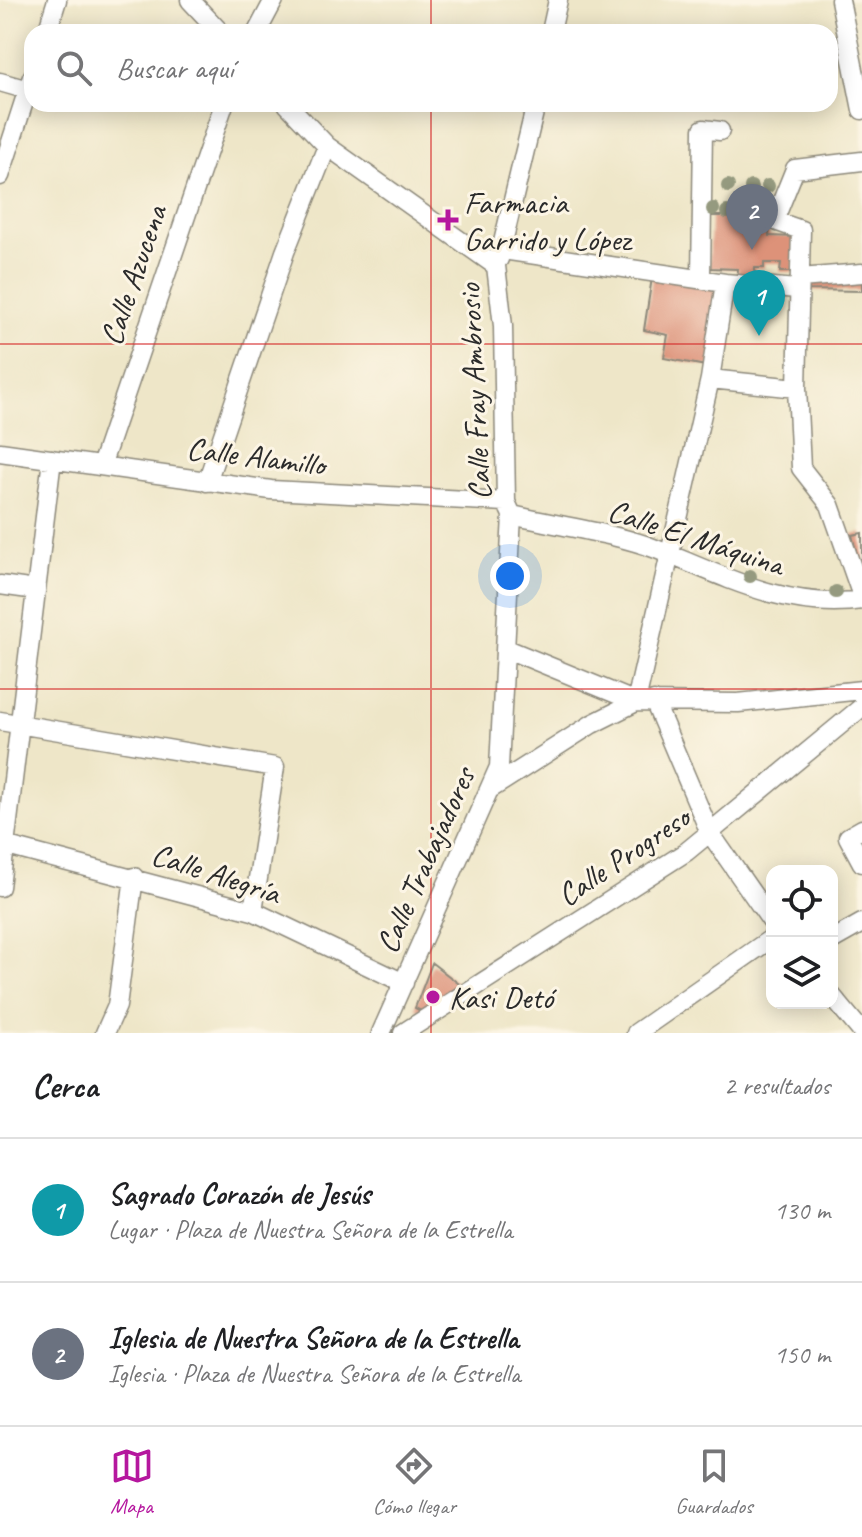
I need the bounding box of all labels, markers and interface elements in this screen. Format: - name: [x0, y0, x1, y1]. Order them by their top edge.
- search box: [24, 24, 838, 112]
- icon: search: [52, 46, 96, 90]
- text: Buscar aquí: [116, 49, 234, 87]
- place label: Farmacia Garrido y López: [464, 182, 633, 260]
- pin: 2: [726, 184, 778, 250]
- street label: Calle Azucena: [90, 198, 177, 350]
- marker: Farmacia Garrido y López: [439, 211, 457, 229]
- pin: 1: [733, 270, 785, 336]
- street label: Calle Fray Ambrosio: [448, 281, 501, 501]
- street label: Calle Alamillo: [185, 428, 331, 486]
- street label: Calle El Máquina: [603, 490, 792, 586]
- your location: [490, 556, 530, 596]
- street label: Calle Trabajadores: [366, 759, 485, 959]
- street label: Calle Progreso: [549, 795, 700, 916]
- street label: Calle Alegría: [146, 833, 287, 914]
- map controls: [766, 865, 838, 1009]
- button: locate: [766, 865, 838, 937]
- button: layers: [766, 937, 838, 1009]
- place label: Kasi Detó: [449, 977, 558, 1018]
- marker: Kasi Detó: [424, 988, 442, 1006]
- text: Cerca: [32, 1064, 98, 1107]
- text: 2 resultados: [724, 1069, 830, 1102]
- text: Sagrado Corazón de Jesús: [108, 1175, 370, 1213]
- text: 1: [52, 1194, 64, 1227]
- text: 130 m: [774, 1194, 830, 1227]
- text: Lugar · Plaza de Nuestra Señora de la Estrella: [108, 1213, 513, 1246]
- text: Iglesia de Nuestra Señora de la Estrella: [108, 1319, 519, 1357]
- text: 2: [52, 1338, 64, 1371]
- text: 150 m: [774, 1338, 830, 1371]
- text: Iglesia · Plaza de Nuestra Señora de la Estrella: [108, 1357, 520, 1390]
- tab: Mapa: [110, 1444, 154, 1520]
- tab: Cómo llegar: [373, 1444, 456, 1520]
- tab: Guardados: [675, 1444, 752, 1520]

